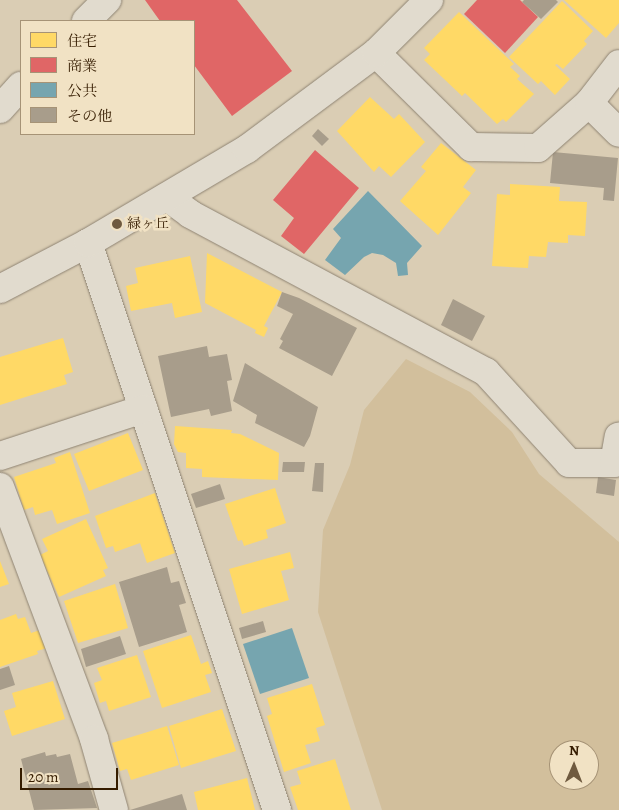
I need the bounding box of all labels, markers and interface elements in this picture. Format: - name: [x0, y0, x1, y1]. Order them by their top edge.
- legend: [20, 20, 195, 135]
- text: 住宅: [67, 31, 97, 51]
- text: 商業: [67, 56, 97, 76]
- text: 公共: [67, 81, 97, 101]
- text: その他: [67, 106, 112, 126]
- place label: 緑ヶ丘: [127, 216, 169, 232]
- marker: 緑ヶ丘: [111, 218, 123, 230]
- north arrow: [549, 740, 599, 790]
- text: N: [569, 741, 580, 760]
- scale bar: [22, 758, 120, 790]
- text: 20 m: [28, 767, 59, 787]

